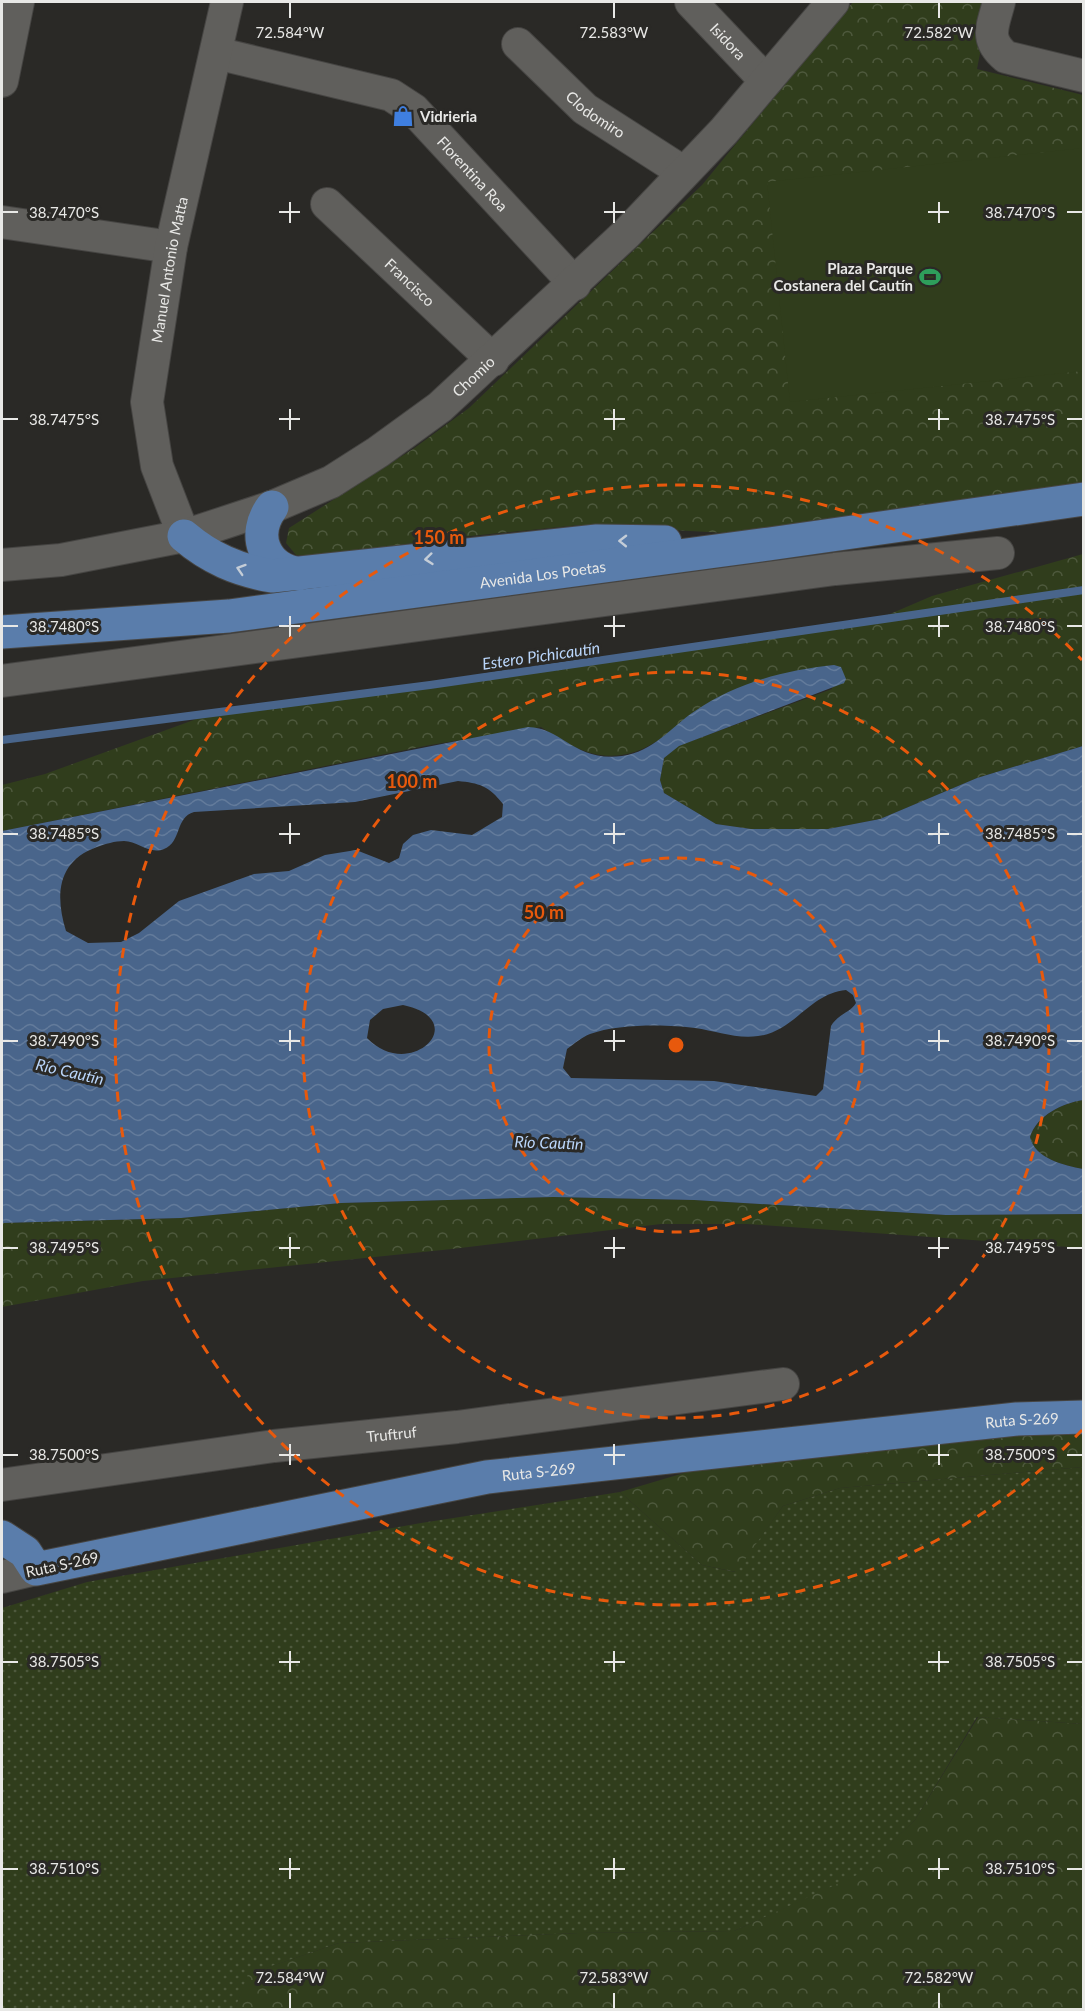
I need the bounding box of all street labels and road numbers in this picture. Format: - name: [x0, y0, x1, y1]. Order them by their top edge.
- street label: Isidora: [707, 19, 750, 63]
- street label: Clodomiro: [562, 87, 629, 141]
- street label: Florentina Roa: [434, 132, 512, 215]
- street label: Manuel Antonio Matta: [147, 195, 191, 344]
- street label: Francisco: [381, 254, 439, 310]
- street label: Chomio: [448, 352, 498, 400]
- street label: Avenida Los Poetas: [478, 557, 607, 591]
- street label: Ruta S-269: [984, 1409, 1059, 1431]
- street label: Truftruf: [366, 1422, 418, 1445]
- street label: Ruta S-269: [501, 1458, 576, 1484]
- street label: Ruta S-269: [24, 1548, 100, 1580]

